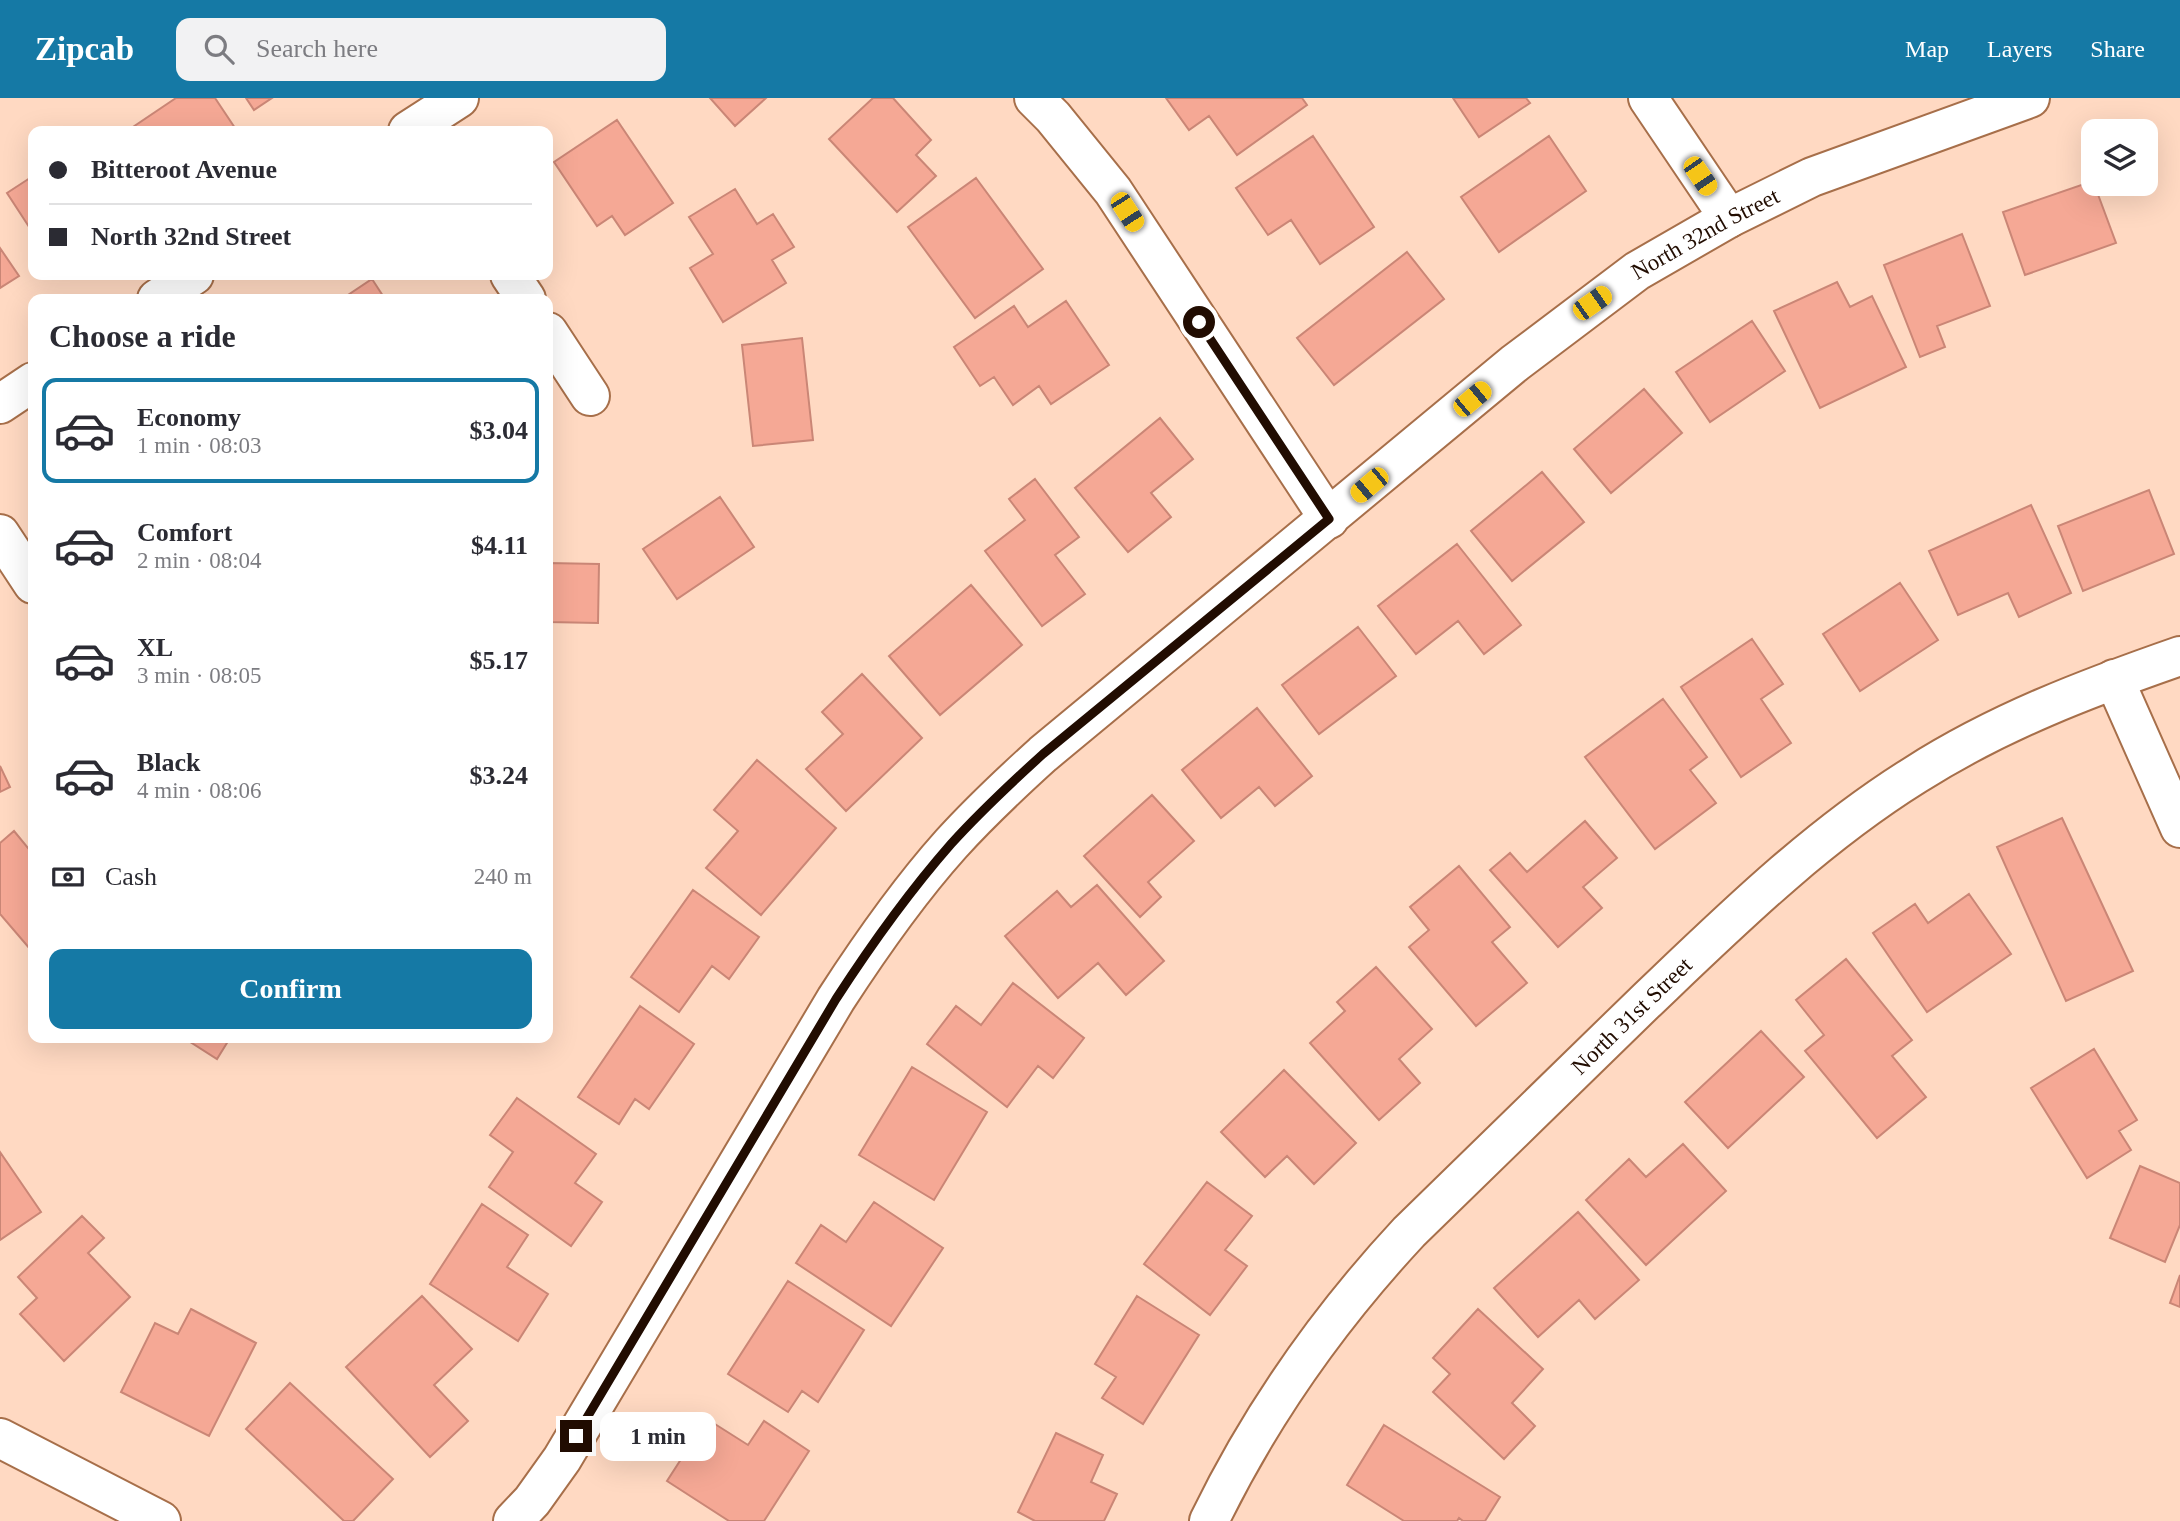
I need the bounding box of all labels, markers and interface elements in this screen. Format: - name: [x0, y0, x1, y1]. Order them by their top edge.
- search box: [176, 18, 666, 81]
- icon: search: [200, 30, 238, 68]
- text: Zipcab: [35, 31, 134, 67]
- text: Search here: [256, 34, 378, 63]
- text: Map: [1905, 36, 1949, 62]
- text: Layers: [1987, 36, 2052, 62]
- text: Share: [2090, 36, 2145, 62]
- map controls: [2081, 119, 2158, 196]
- button: layers: [2081, 119, 2158, 196]
- car: [1680, 153, 1721, 199]
- text: Bitteroot Avenue: [91, 155, 277, 184]
- street label: North 32nd Street: [1627, 183, 1783, 284]
- car: [1107, 189, 1148, 235]
- text: North 32nd Street: [91, 222, 291, 251]
- car: [1569, 282, 1616, 324]
- route start: [1183, 306, 1215, 338]
- text: Choose a ride: [49, 318, 236, 354]
- car: [1450, 377, 1495, 421]
- icon: car: [53, 399, 116, 462]
- text: Economy: [137, 403, 241, 432]
- text: $3.04: [470, 416, 528, 445]
- text: 1 min · 08:03: [137, 433, 262, 458]
- car: [1347, 463, 1392, 507]
- icon: car: [53, 514, 116, 577]
- text: Comfort: [137, 518, 232, 547]
- text: $4.11: [471, 531, 528, 560]
- text: 2 min · 08:04: [137, 548, 262, 573]
- icon: car: [53, 629, 116, 692]
- text: XL: [137, 633, 173, 662]
- text: $5.17: [470, 646, 528, 675]
- text: 3 min · 08:05: [137, 663, 262, 688]
- icon: car: [53, 744, 116, 807]
- text: Black: [137, 748, 201, 777]
- text: $3.24: [470, 761, 528, 790]
- text: 4 min · 08:06: [137, 778, 262, 803]
- icon: cash: [49, 858, 87, 896]
- text: Cash: [105, 862, 157, 891]
- text: 240 m: [474, 864, 532, 889]
- button: Confirm: [49, 949, 532, 1029]
- street label: North 31st Street: [1566, 952, 1697, 1079]
- callout: 1 min: [600, 1412, 716, 1460]
- route end: [560, 1420, 592, 1452]
- text: 1 min: [630, 1424, 686, 1449]

